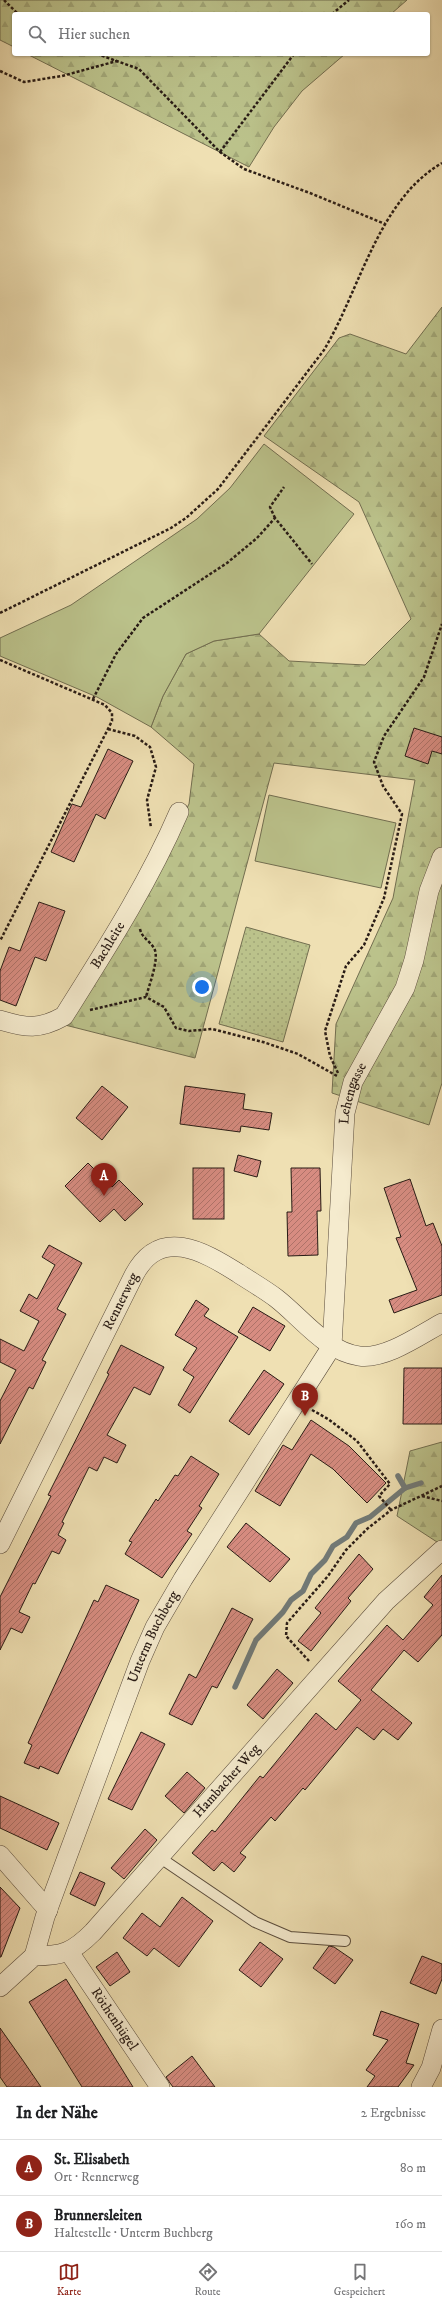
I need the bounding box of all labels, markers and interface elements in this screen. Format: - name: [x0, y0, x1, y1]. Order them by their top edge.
- search box: [12, 12, 430, 56]
- icon: search: [26, 23, 48, 45]
- text: Hier suchen: [58, 25, 130, 44]
- street label: Bachleite: [87, 918, 129, 972]
- your location: [192, 977, 212, 997]
- street label: Lehengasse: [335, 1059, 371, 1125]
- pin: A: [91, 1163, 117, 1196]
- street label: Rennerweg: [99, 1269, 143, 1333]
- pin: B: [292, 1383, 318, 1416]
- street label: Unterm Buchberg: [124, 1587, 183, 1685]
- street label: Hambacher Weg: [189, 1740, 264, 1822]
- street label: Röthenhügel: [87, 1984, 142, 2055]
- text: In der Nähe: [16, 2102, 98, 2124]
- text: 2 Ergebnisse: [361, 2105, 426, 2121]
- text: St. Elisabeth: [54, 2150, 130, 2169]
- text: A: [25, 2160, 33, 2176]
- text: 80 m: [400, 2160, 426, 2176]
- text: Ort · Rennerweg: [54, 2169, 139, 2185]
- text: Brunnersleiten: [54, 2206, 142, 2225]
- text: B: [25, 2216, 33, 2232]
- text: 160 m: [395, 2216, 426, 2232]
- text: Haltestelle · Unterm Buchberg: [54, 2225, 213, 2241]
- tab: Karte: [57, 2261, 81, 2299]
- tab: Route: [195, 2261, 221, 2299]
- tab: Gespeichert: [334, 2261, 385, 2299]

